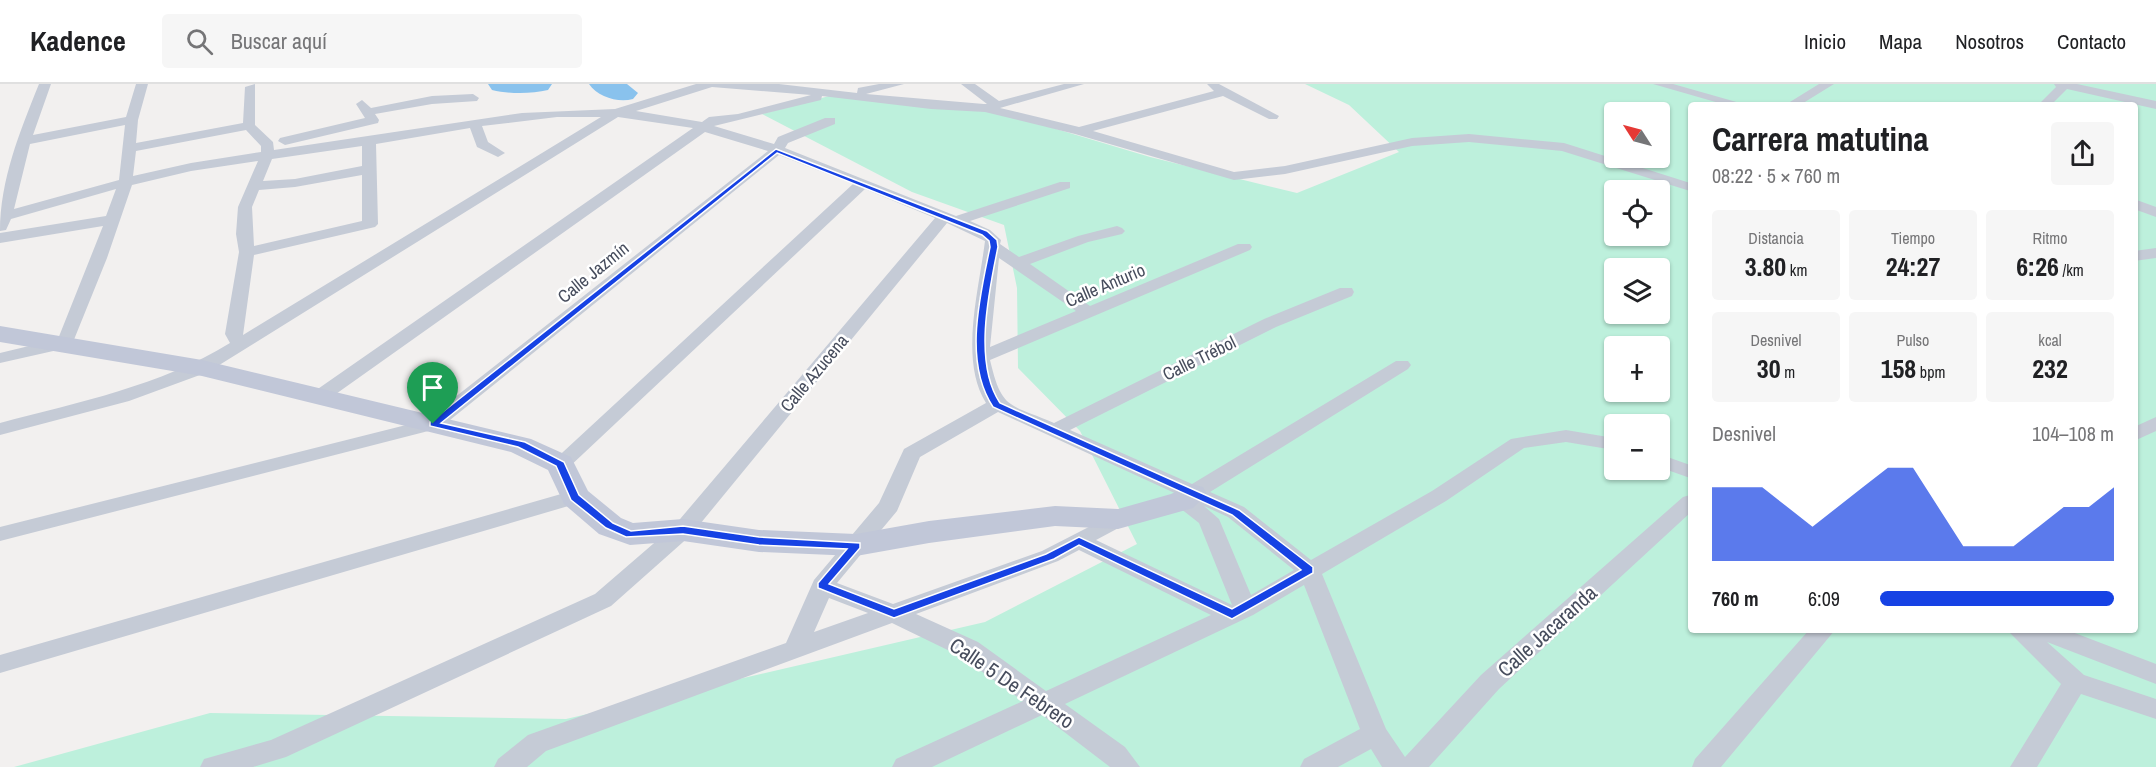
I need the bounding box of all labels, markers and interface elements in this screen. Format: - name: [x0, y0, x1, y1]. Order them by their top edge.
- search box: [162, 14, 582, 68]
- text: Kadence: [30, 22, 126, 60]
- icon: search: [183, 25, 216, 58]
- text: Buscar aquí: [231, 26, 327, 56]
- text: Inicio: [1804, 27, 1846, 56]
- text: Mapa: [1879, 27, 1922, 56]
- text: Nosotros: [1955, 27, 2024, 56]
- text: Contacto: [2057, 27, 2126, 56]
- north arrow: [1604, 102, 1670, 168]
- map controls: [1604, 102, 1670, 480]
- text: Carrera matutina: [1712, 117, 1929, 161]
- button: share: [2051, 122, 2114, 185]
- text: 08:22 · 5 × 760 m: [1712, 162, 1840, 189]
- button: locate: [1604, 180, 1670, 246]
- text: Distancia: [1748, 227, 1804, 249]
- text: Tiempo: [1891, 227, 1935, 249]
- text: Ritmo: [2033, 227, 2068, 249]
- street label: Calle Jazmín: [552, 235, 634, 309]
- text: 3.80: [1745, 249, 1786, 284]
- text: 24:27: [1886, 249, 1940, 284]
- text: 6:26: [2016, 249, 2059, 284]
- street label: Calle Anturio: [1061, 257, 1149, 313]
- button: layers: [1604, 258, 1670, 324]
- text: km: [1786, 259, 1807, 281]
- text: /km: [2059, 259, 2084, 281]
- street label: Calle Azucena: [774, 329, 854, 417]
- street label: Calle Trébol: [1158, 329, 1240, 387]
- text: Desnivel: [1750, 329, 1802, 351]
- text: Pulso: [1897, 329, 1929, 351]
- text: kcal: [2038, 329, 2062, 351]
- button: +: [1604, 336, 1670, 402]
- text: 30: [1757, 351, 1781, 386]
- text: 158: [1881, 351, 1916, 386]
- text: 232: [2032, 351, 2068, 386]
- text: m: [1781, 361, 1795, 383]
- text: bpm: [1916, 361, 1945, 383]
- pin: [407, 362, 458, 424]
- icon: arrive: [416, 371, 449, 404]
- button: −: [1604, 414, 1670, 480]
- text: Desnivel: [1712, 420, 1776, 447]
- text: 104–108 m: [2032, 420, 2114, 447]
- street label: Calle Jacaranda: [1491, 578, 1603, 683]
- text: 760 m: [1712, 585, 1759, 612]
- text: 6:09: [1808, 585, 1840, 612]
- street label: Calle 5 De Febrero: [944, 631, 1080, 735]

